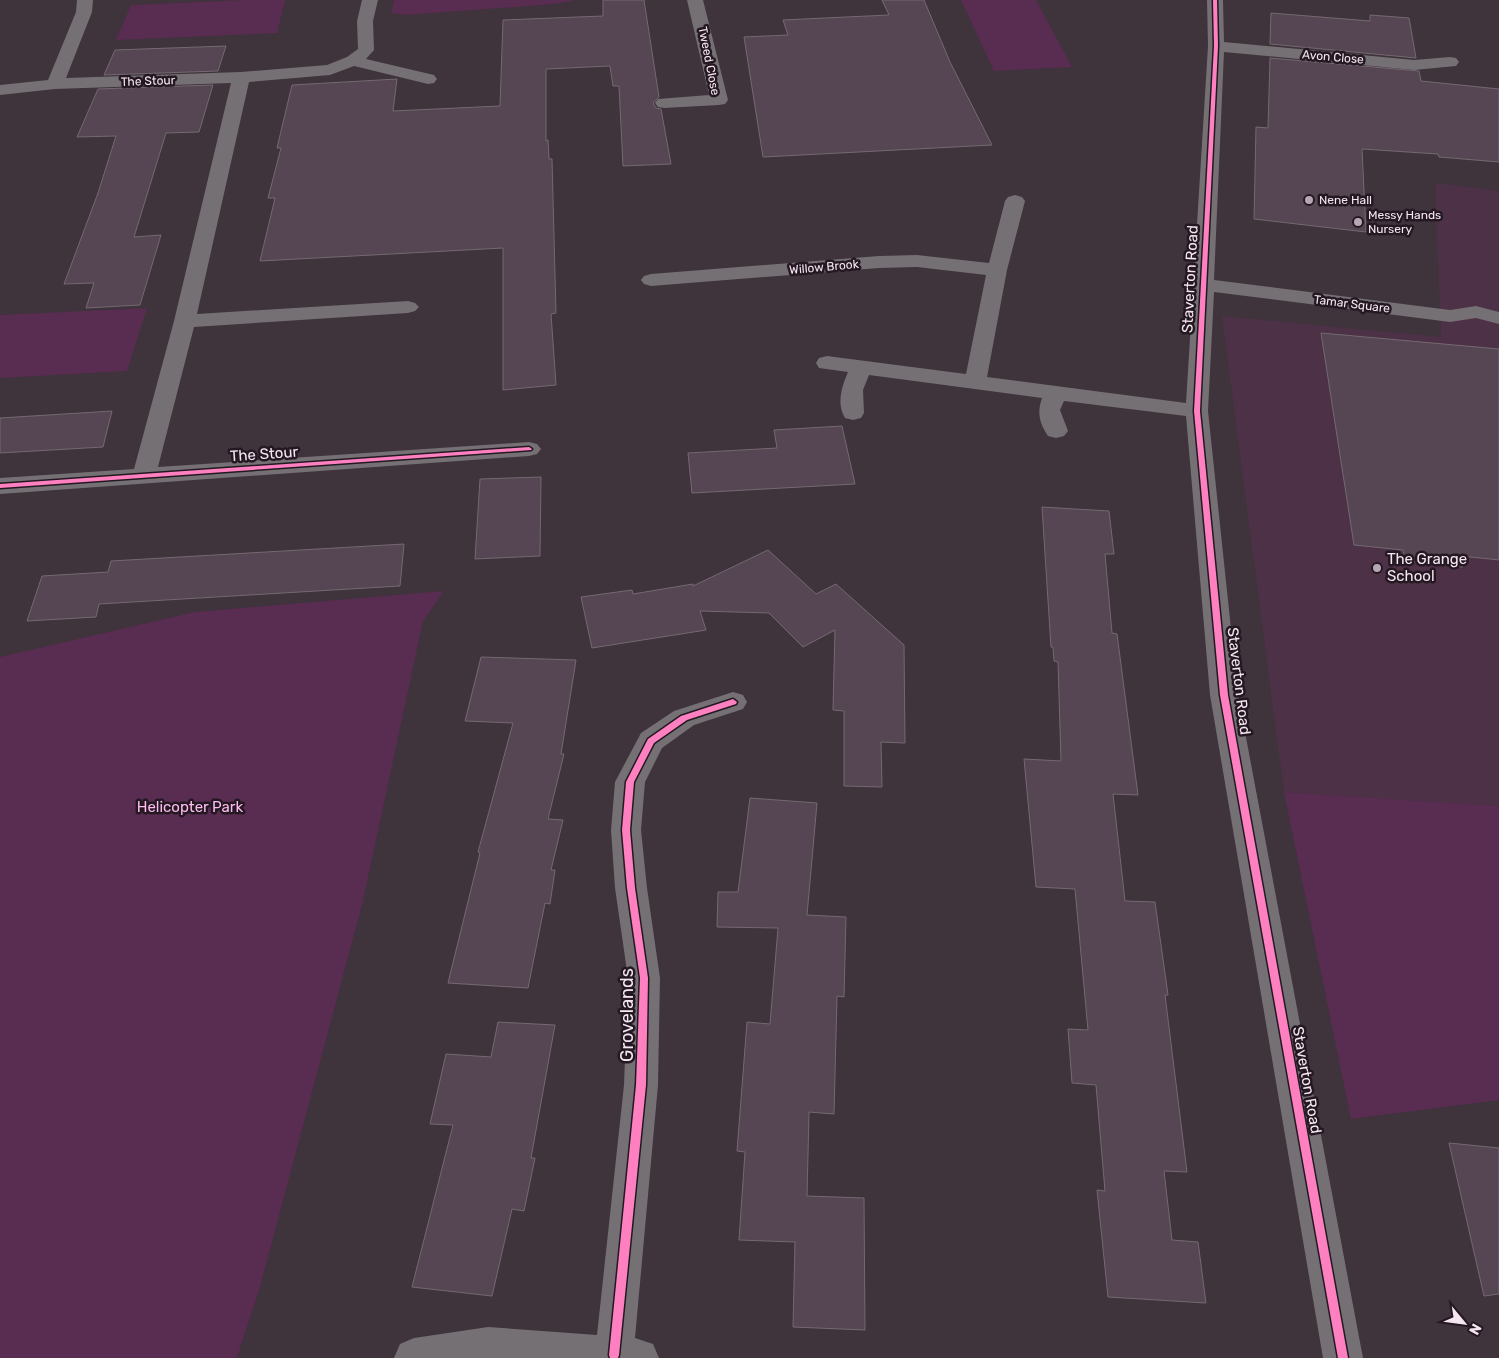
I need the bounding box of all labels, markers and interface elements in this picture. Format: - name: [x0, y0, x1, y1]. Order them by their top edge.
- street label: Tweed Close: [695, 25, 723, 97]
- street label: Avon Close: [1302, 47, 1365, 67]
- street label: The Stour: [121, 73, 176, 89]
- place label: Nene Hall: [1319, 193, 1372, 207]
- marker: Nene Hall: [1303, 194, 1315, 206]
- place label: Messy Hands Nursery: [1368, 208, 1441, 236]
- marker: Messy Hands Nursery: [1352, 216, 1364, 228]
- street label: Staverton Road: [1178, 224, 1202, 334]
- street label: Willow Brook: [789, 257, 860, 277]
- street label: Tamar Square: [1313, 292, 1391, 316]
- street label: The Stour: [229, 443, 299, 465]
- place label: The Grange School: [1387, 550, 1467, 585]
- marker: The Grange School: [1371, 562, 1383, 574]
- street label: Staverton Road: [1223, 626, 1255, 736]
- park label: Helicopter Park: [137, 798, 244, 816]
- street label: Grovelands: [616, 968, 638, 1062]
- street label: Staverton Road: [1289, 1025, 1325, 1135]
- north arrow: [1439, 1298, 1489, 1348]
- text: N: [1465, 1321, 1485, 1338]

